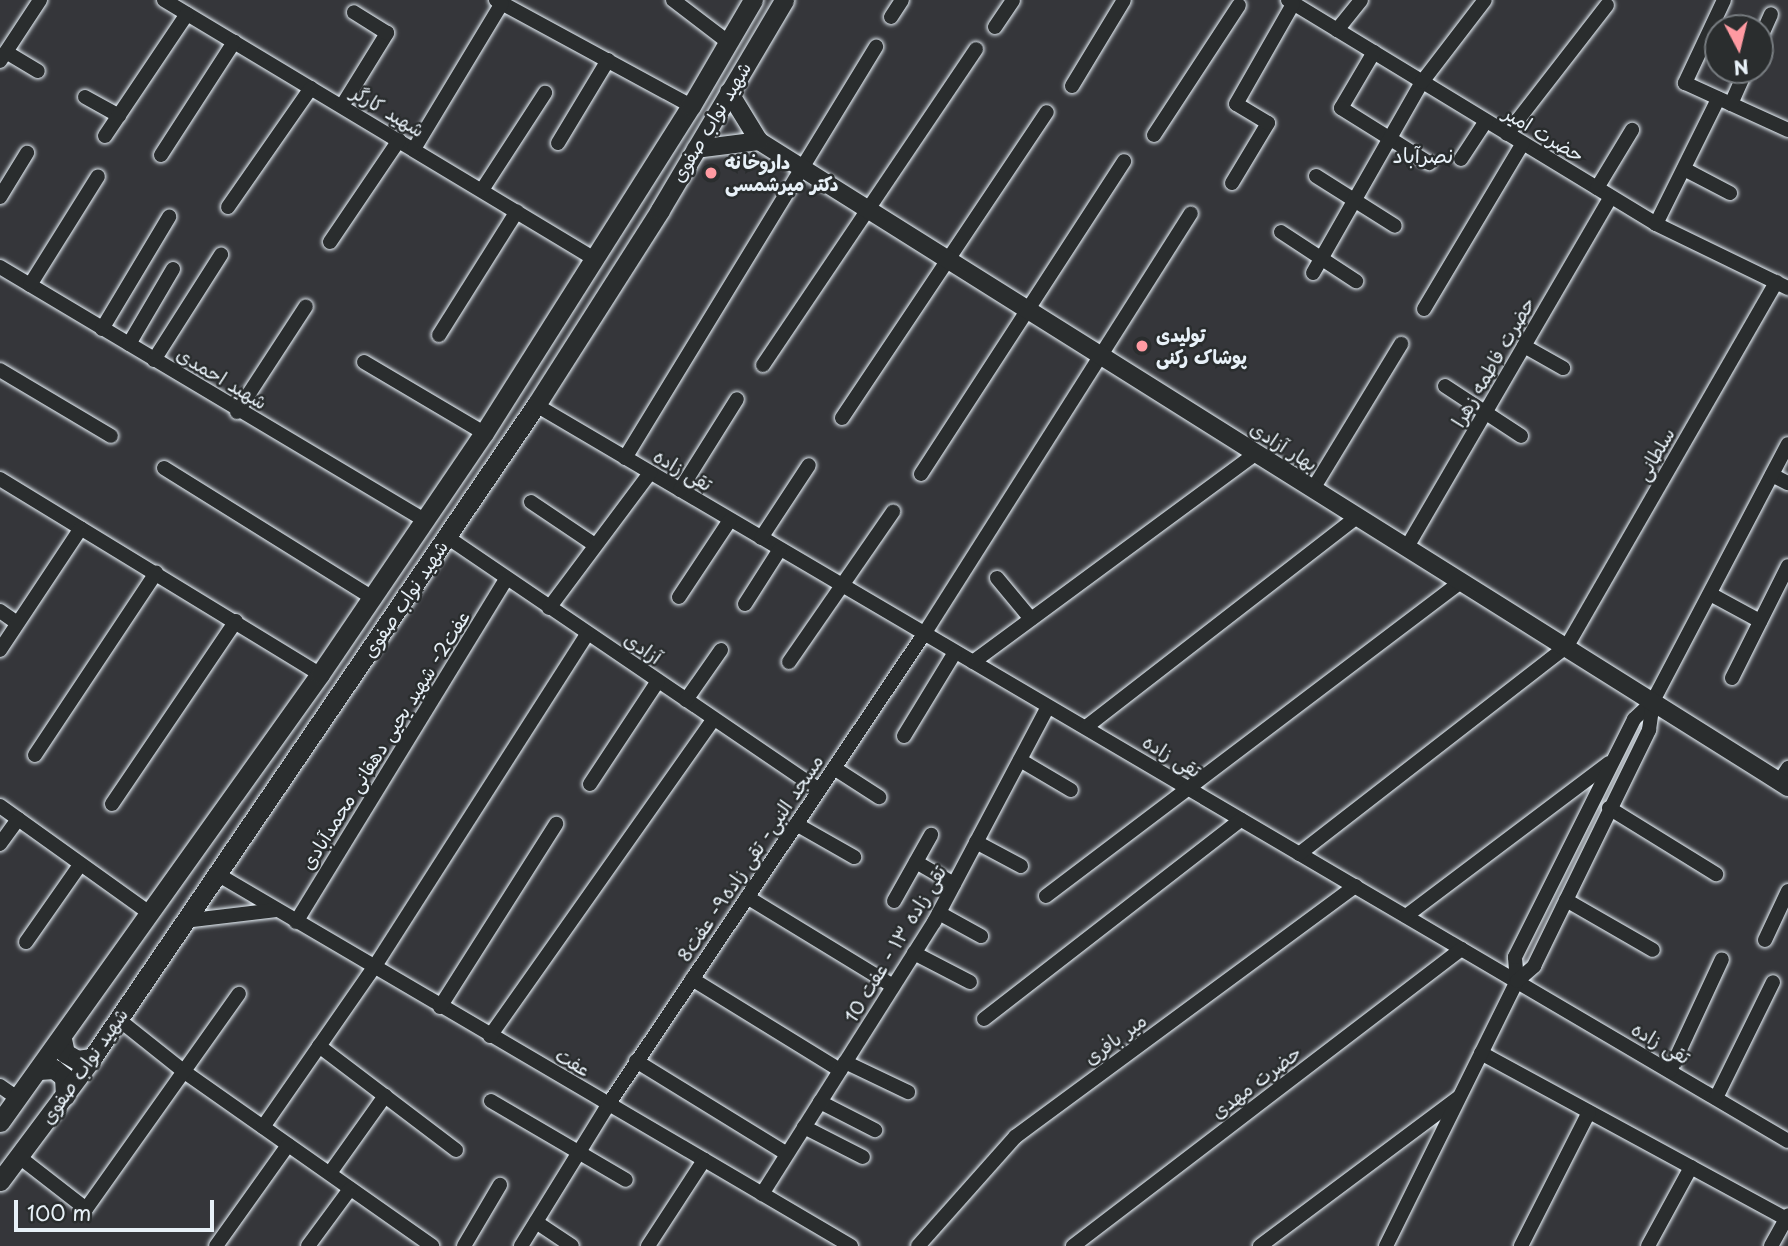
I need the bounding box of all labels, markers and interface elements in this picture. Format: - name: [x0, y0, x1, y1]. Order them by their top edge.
- north arrow: [1704, 14, 1774, 84]
- text: N: [1732, 53, 1750, 83]
- street label: شهید نواب صفوی: [666, 58, 756, 186]
- street label: شهید کارگر: [347, 80, 429, 142]
- street label: حضرت امیر: [1500, 101, 1588, 167]
- district label: نصرآباد: [1393, 141, 1453, 167]
- place label: داروخانه دکتر میرشمسی: [725, 151, 838, 195]
- marker: داروخانه دکتر میرشمسی: [703, 165, 719, 181]
- street label: حضرت فاطمه زهرا: [1447, 293, 1539, 431]
- place label: تولیدی پوشاک رکنی: [1156, 324, 1247, 368]
- marker: تولیدی پوشاک رکنی: [1134, 338, 1150, 354]
- street label: شهید احمدی: [173, 342, 271, 414]
- street label: بهار آزادی: [1246, 416, 1322, 476]
- street label: سلطانی: [1631, 424, 1679, 484]
- street label: تقی زاده: [650, 444, 716, 496]
- street label: شهید نواب صفوی: [357, 536, 453, 662]
- street label: عفت2- شهید یحیی دهقانی محمدآبادی: [296, 606, 474, 874]
- street label: آزادی: [620, 627, 666, 669]
- street label: تقی زاده: [1139, 730, 1205, 782]
- street label: مسجد النبی- تقی زاده۹- عفت8: [672, 750, 828, 966]
- street label: تقی زاده ۱۳ - عفت 10: [839, 861, 951, 1027]
- street label: شهید نواب صفوی: [36, 1004, 132, 1128]
- street label: میر بافری: [1079, 1009, 1151, 1069]
- street label: تقی زاده: [1628, 1017, 1694, 1069]
- street label: حضرت مهدی: [1207, 1041, 1305, 1123]
- street label: عفت: [552, 1043, 594, 1081]
- scale bar: [18, 1186, 217, 1230]
- text: 100 m: [27, 1196, 91, 1228]

